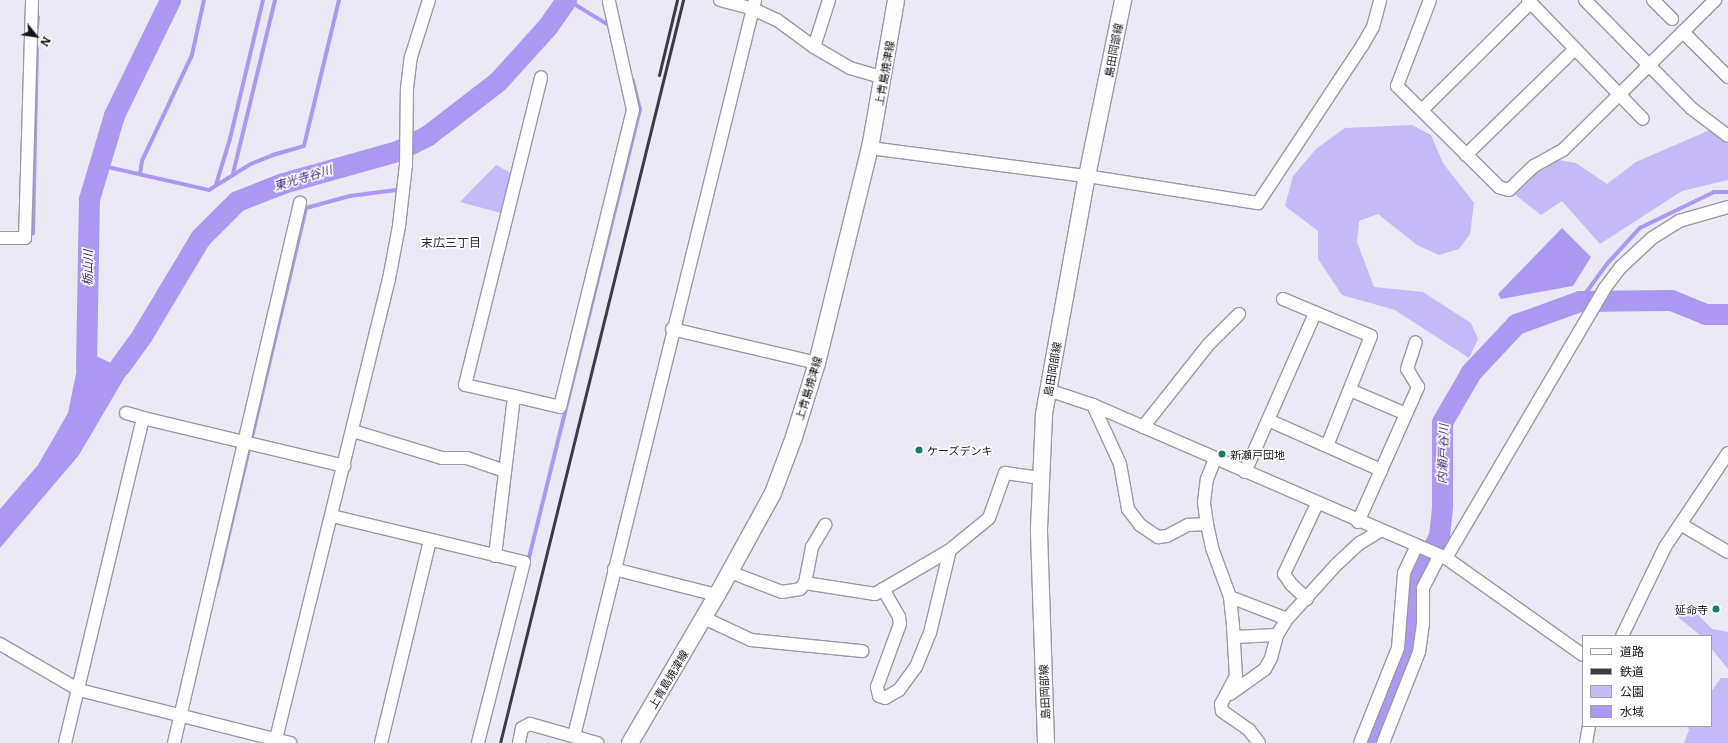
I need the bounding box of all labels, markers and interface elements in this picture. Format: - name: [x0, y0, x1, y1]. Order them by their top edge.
- north arrow: [16, 16, 56, 56]
- street label: 島田岡部線: [1101, 22, 1125, 78]
- text: N: [37, 34, 56, 50]
- street label: 上青島焼津線: [872, 39, 896, 107]
- water label: 東光寺谷川: [272, 162, 334, 194]
- district label: 末広三丁目: [421, 236, 481, 250]
- water label: 栃山川: [80, 250, 96, 286]
- street label: 島田岡部線: [1041, 341, 1063, 397]
- street label: 上青島焼津線: [792, 355, 824, 421]
- water label: 内瀬戸谷川: [1435, 424, 1451, 484]
- place label: ケーズデンキ: [927, 443, 993, 457]
- marker: ケーズデンキ: [914, 445, 924, 455]
- place label: 新瀬戸団地: [1230, 447, 1285, 461]
- marker: 新瀬戸団地: [1217, 449, 1227, 459]
- place label: 延命寺: [1675, 602, 1708, 616]
- marker: 延命寺: [1711, 604, 1721, 614]
- legend: [1582, 635, 1712, 727]
- text: 道路: [1620, 642, 1644, 660]
- street label: 上青島焼津線: [645, 647, 691, 711]
- text: 鉄道: [1620, 662, 1644, 680]
- street label: 島田岡部線: [1036, 664, 1052, 720]
- text: 公園: [1620, 682, 1644, 700]
- text: 水域: [1620, 702, 1644, 720]

